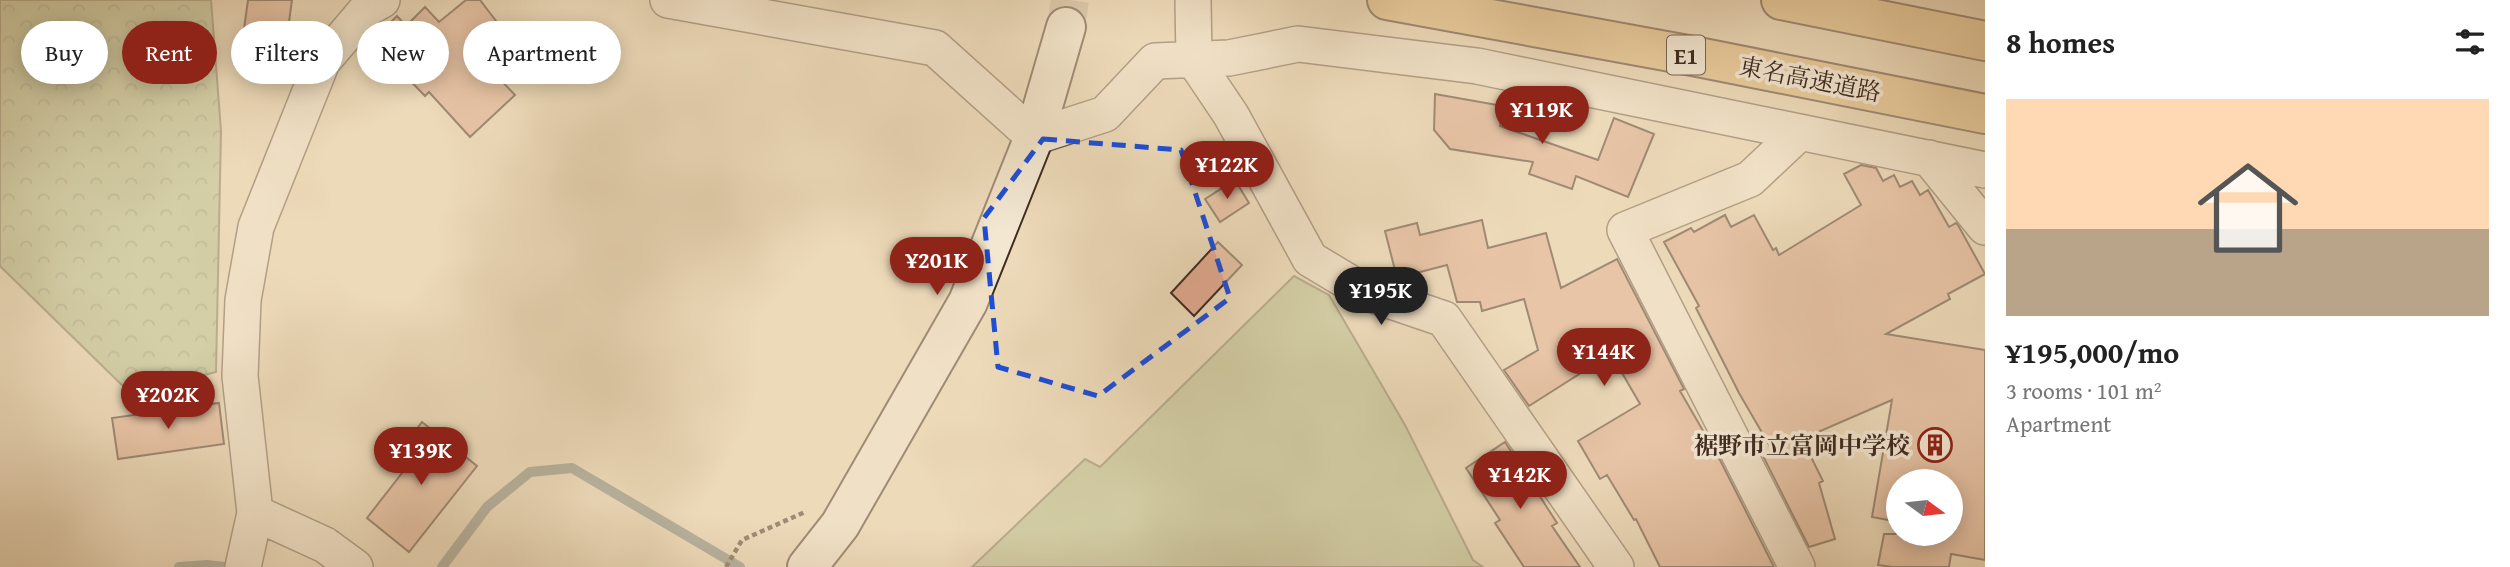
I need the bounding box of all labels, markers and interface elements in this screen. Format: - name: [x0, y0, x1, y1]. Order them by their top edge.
- text: 8 homes: [2006, 20, 2115, 64]
- chip: Buy: [21, 21, 108, 84]
- chip: Rent: [122, 21, 217, 84]
- chip: Filters: [231, 21, 343, 84]
- chip: New: [357, 21, 449, 84]
- chip: Apartment: [463, 21, 621, 84]
- icon: filters: [2451, 23, 2489, 61]
- road number: E1: [1667, 36, 1705, 74]
- street label: 東名高速道路: [1736, 48, 1884, 110]
- pin: ¥119K: [1493, 86, 1591, 146]
- text: ¥119K: [1511, 92, 1573, 125]
- pin: ¥122K: [1178, 142, 1276, 201]
- icon: home: [2185, 145, 2311, 271]
- text: ¥122K: [1196, 147, 1258, 180]
- pin: ¥201K: [888, 238, 986, 297]
- text: ¥201K: [906, 243, 968, 276]
- pin: ¥195K: [1332, 268, 1430, 327]
- text: ¥195K: [1350, 273, 1412, 306]
- pin: ¥144K: [1555, 328, 1653, 388]
- text: ¥195,000/mo: [2006, 330, 2179, 374]
- text: ¥144K: [1573, 334, 1635, 367]
- pin: ¥202K: [119, 372, 217, 431]
- text: 3 rooms · 101 m²: [2006, 374, 2161, 407]
- text: ¥202K: [137, 377, 199, 410]
- text: Apartment: [2006, 407, 2111, 440]
- building icon: 裾野市立富岡中学校: [1916, 426, 1954, 464]
- pin: ¥139K: [372, 428, 470, 487]
- place label: 裾野市立富岡中学校: [1694, 428, 1910, 463]
- text: ¥139K: [390, 433, 452, 466]
- pin: ¥142K: [1471, 452, 1569, 511]
- text: ¥142K: [1489, 457, 1551, 490]
- north arrow: [1886, 469, 1964, 546]
- map controls: [1886, 469, 1963, 546]

